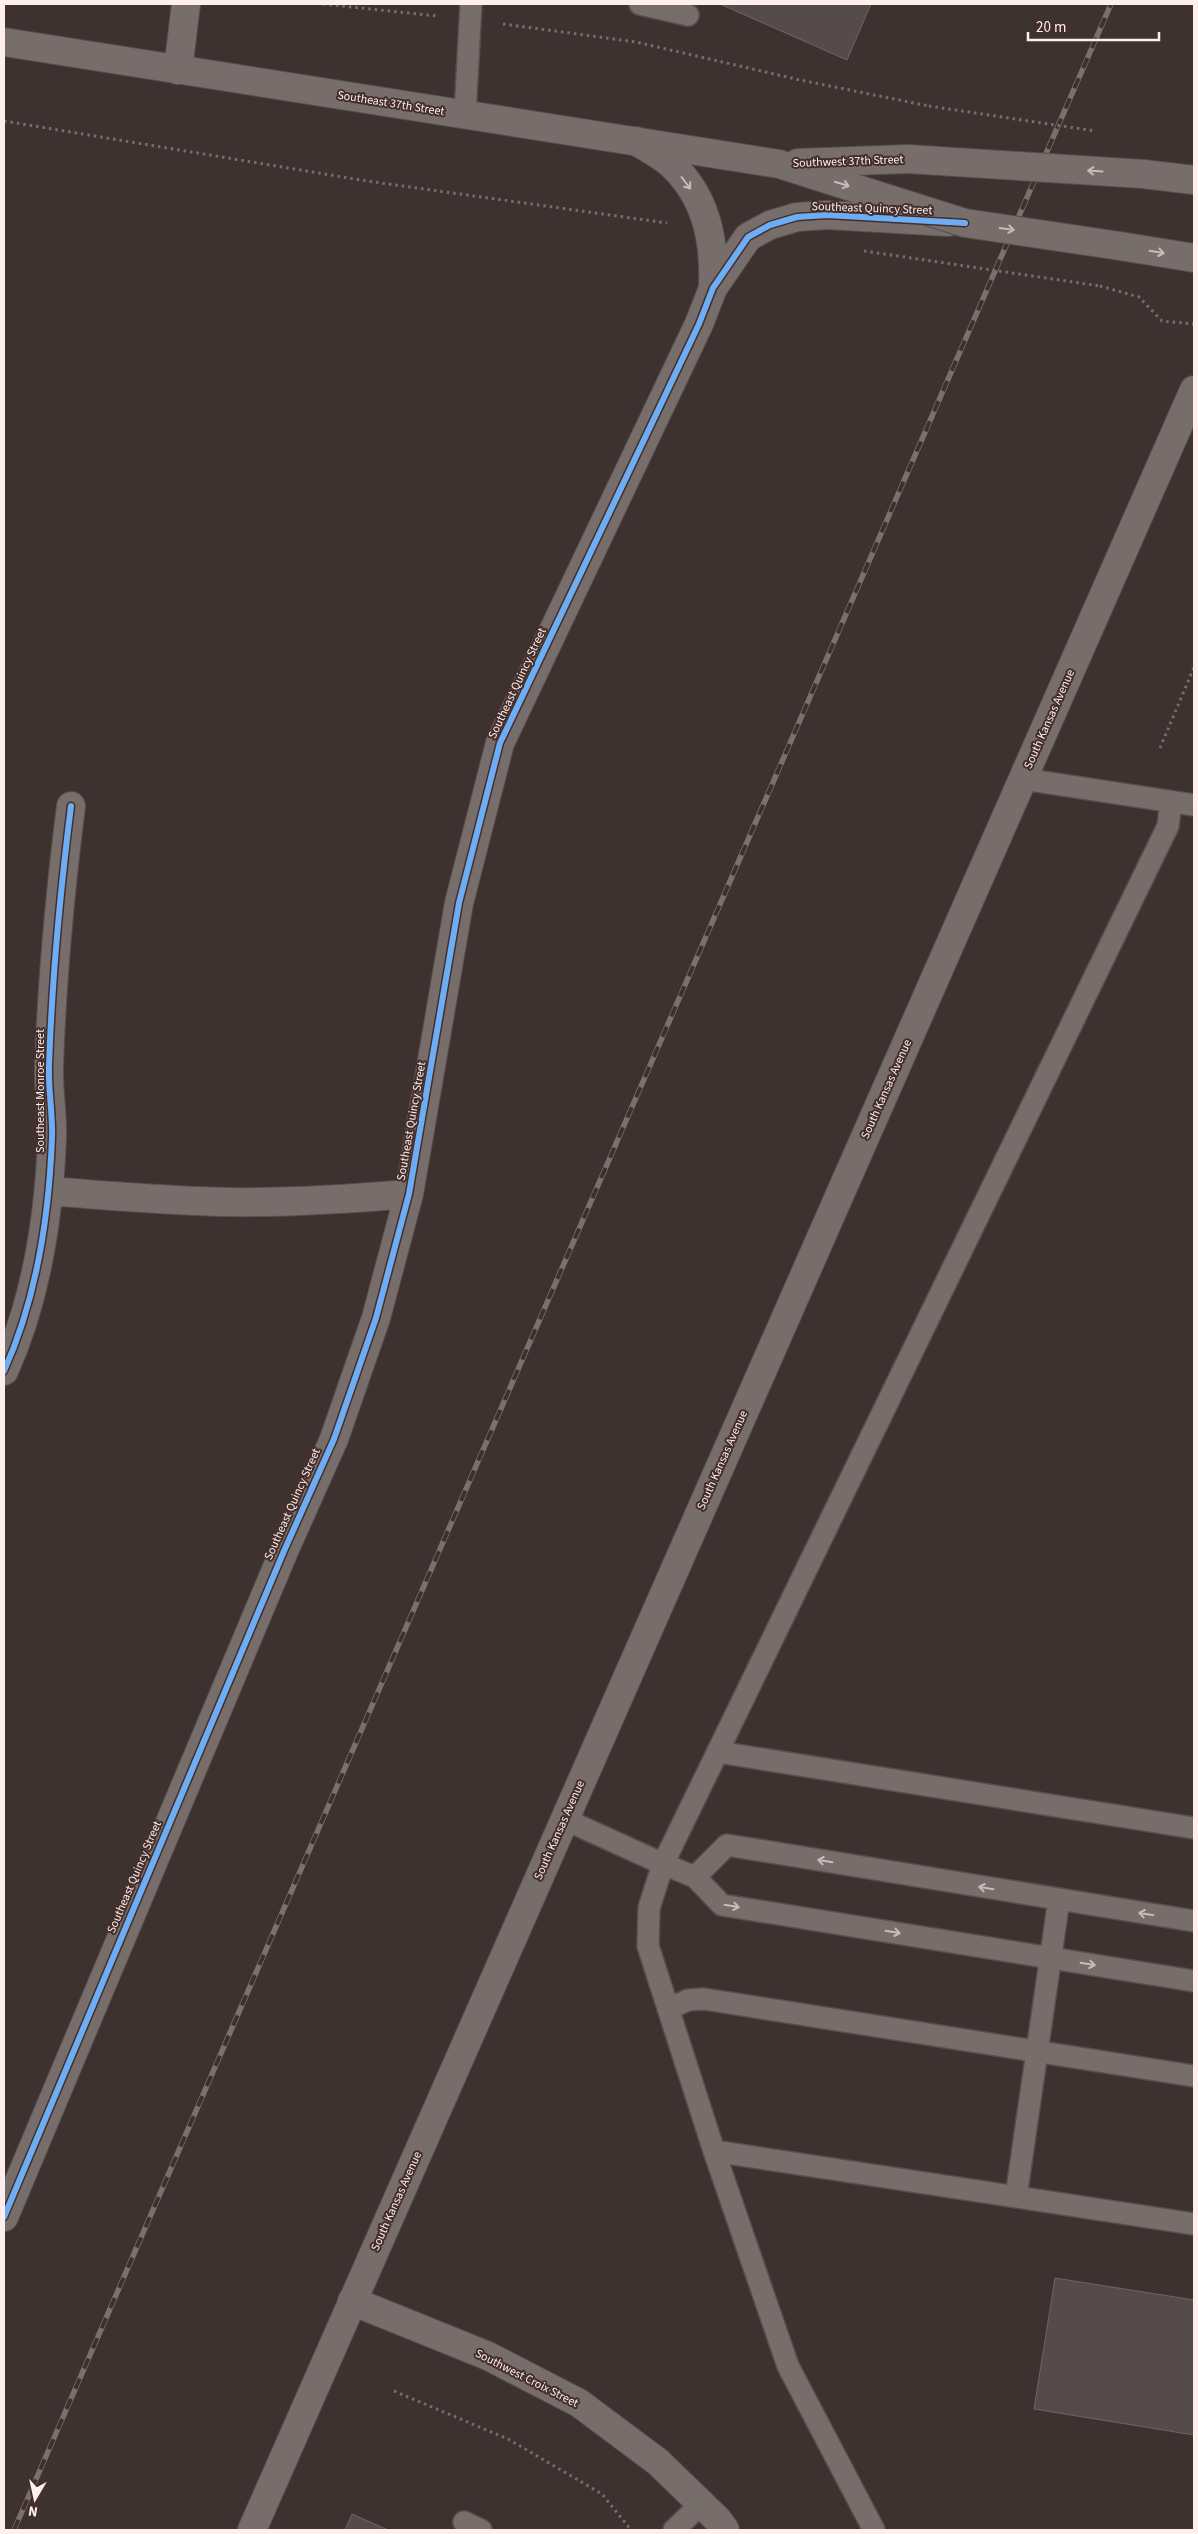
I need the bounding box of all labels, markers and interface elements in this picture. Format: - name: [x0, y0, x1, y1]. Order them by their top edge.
- scale bar: [1028, 10, 1159, 42]
- text: 20 m: [1036, 17, 1066, 38]
- street label: Southeast 37th Street: [336, 87, 446, 120]
- street label: Southwest 37th Street: [792, 151, 904, 172]
- one-way arrow: [1087, 167, 1103, 176]
- one-way arrow: [681, 176, 692, 189]
- one-way arrow: [834, 180, 849, 189]
- street label: Southeast Quincy Street: [811, 198, 933, 219]
- one-way arrow: [999, 225, 1015, 235]
- one-way arrow: [1149, 247, 1165, 257]
- street label: Southeast Quincy Street: [484, 625, 551, 742]
- street label: South Kansas Avenue: [1020, 667, 1079, 772]
- street label: Southeast Monroe Street: [32, 1029, 49, 1153]
- street label: South Kansas Avenue: [857, 1037, 916, 1142]
- street label: Southeast Quincy Street: [393, 1060, 430, 1182]
- street label: South Kansas Avenue: [693, 1408, 752, 1513]
- street label: Southeast Quincy Street: [260, 1446, 325, 1563]
- street label: South Kansas Avenue: [530, 1778, 589, 1883]
- street label: Southeast Quincy Street: [103, 1818, 166, 1936]
- one-way arrow: [818, 1856, 834, 1866]
- one-way arrow: [978, 1882, 994, 1892]
- one-way arrow: [724, 1902, 740, 1912]
- one-way arrow: [1138, 1908, 1154, 1918]
- one-way arrow: [884, 1928, 900, 1938]
- one-way arrow: [1079, 1959, 1095, 1969]
- street label: South Kansas Avenue: [367, 2149, 426, 2254]
- street label: Southwest Croix Street: [472, 2345, 581, 2412]
- north arrow: [10, 2474, 60, 2524]
- text: N: [27, 2500, 39, 2521]

